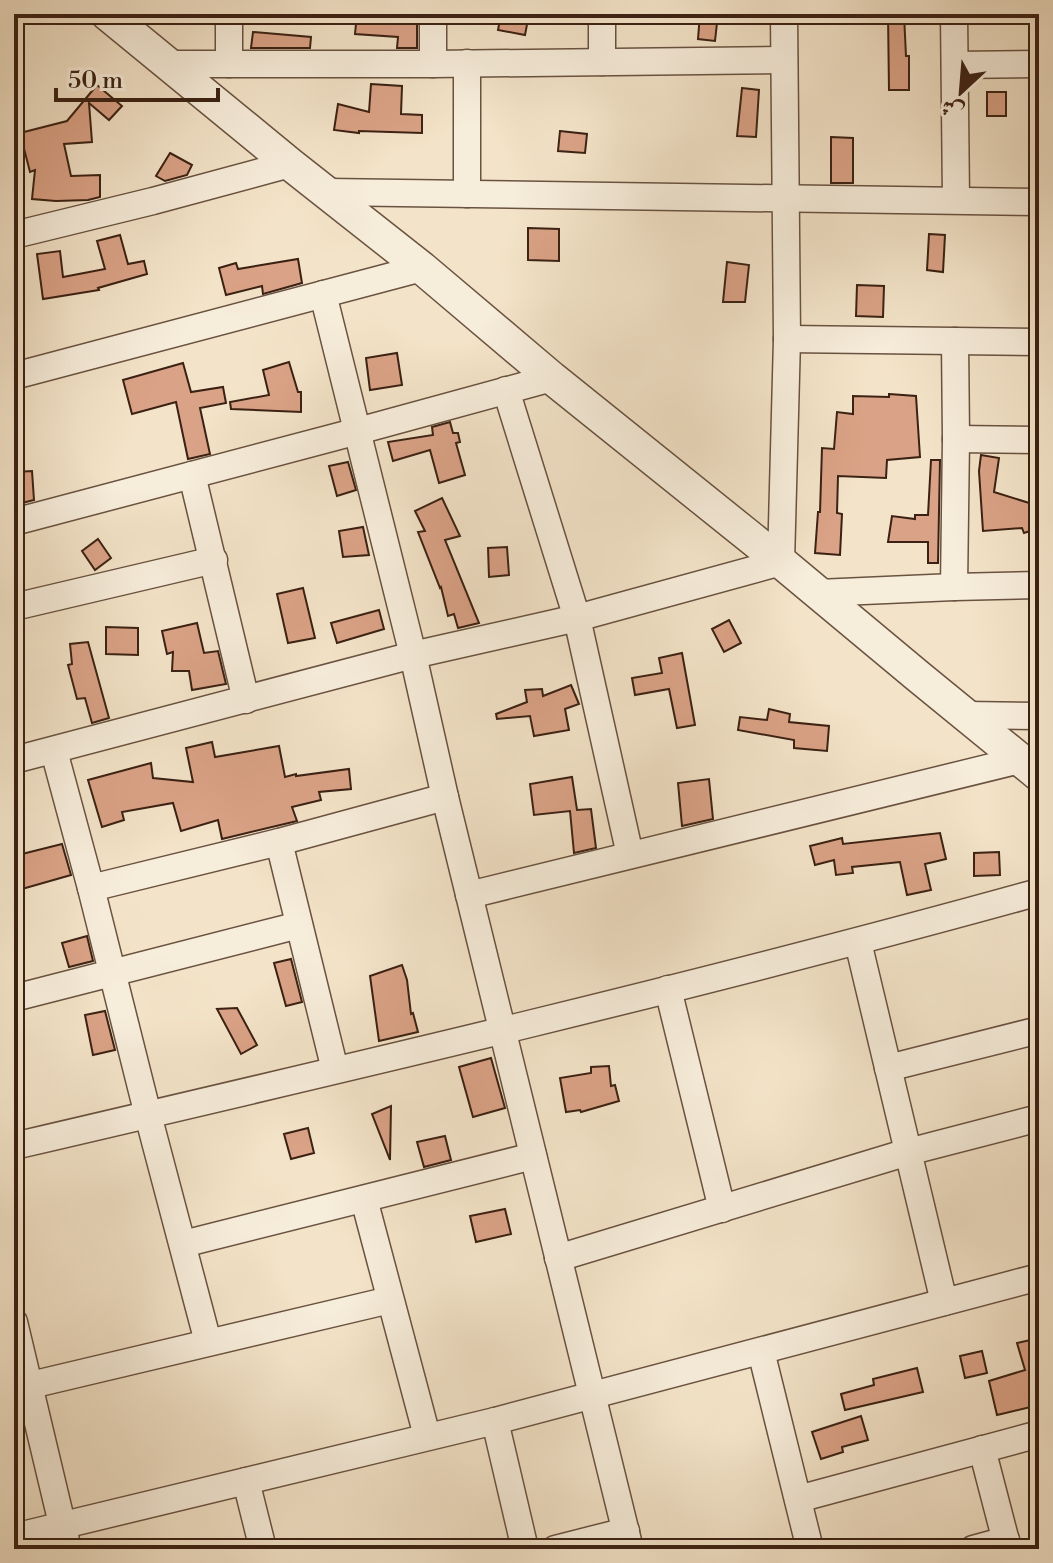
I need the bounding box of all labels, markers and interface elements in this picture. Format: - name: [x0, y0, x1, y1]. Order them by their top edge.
- scale bar: [56, 52, 218, 102]
- north arrow: [921, 52, 1001, 132]
- text: 50 m: [68, 66, 123, 96]
- text: ش: [937, 92, 969, 126]

